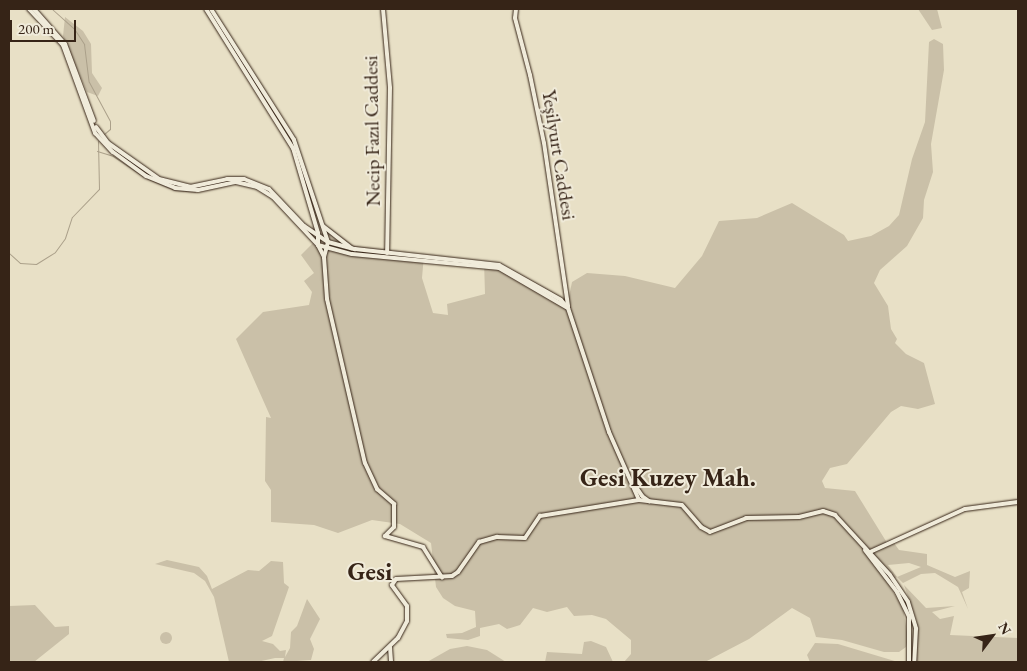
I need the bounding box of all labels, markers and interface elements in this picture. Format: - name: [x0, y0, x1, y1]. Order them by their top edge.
- scale bar: [12, 10, 79, 42]
- text: 200 m: [18, 19, 54, 38]
- street label: Necip Fazıl Caddesi: [359, 55, 385, 207]
- street label: Yeşilyurt Caddesi: [537, 88, 581, 222]
- district label: Gesi Kuzey Mah.: [580, 462, 756, 492]
- district label: Gesi: [348, 556, 392, 586]
- north arrow: [967, 611, 1017, 661]
- text: N: [994, 619, 1015, 638]

